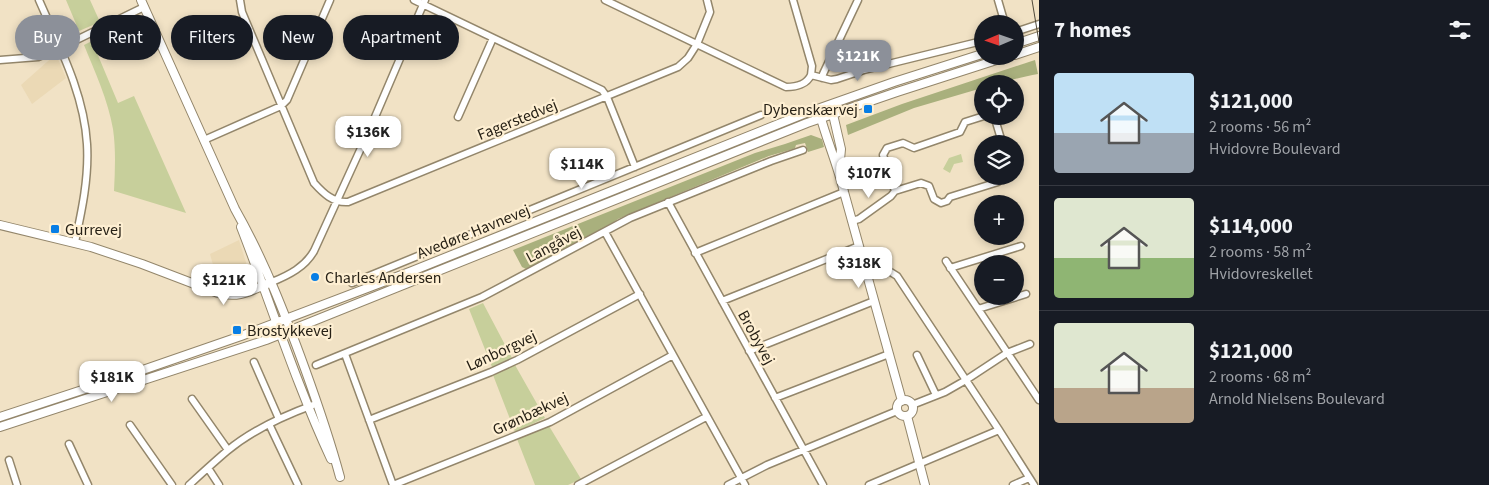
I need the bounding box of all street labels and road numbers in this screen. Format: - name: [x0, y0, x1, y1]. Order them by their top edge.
- street label: Fagerstedvej: [474, 94, 561, 146]
- street label: Avedøre Havnevej: [414, 199, 533, 265]
- street label: Langåvej: [522, 221, 585, 269]
- street label: Brobyvej: [732, 306, 780, 369]
- street label: Lønborgvej: [463, 325, 540, 377]
- street label: Grønbækvej: [489, 387, 572, 441]

